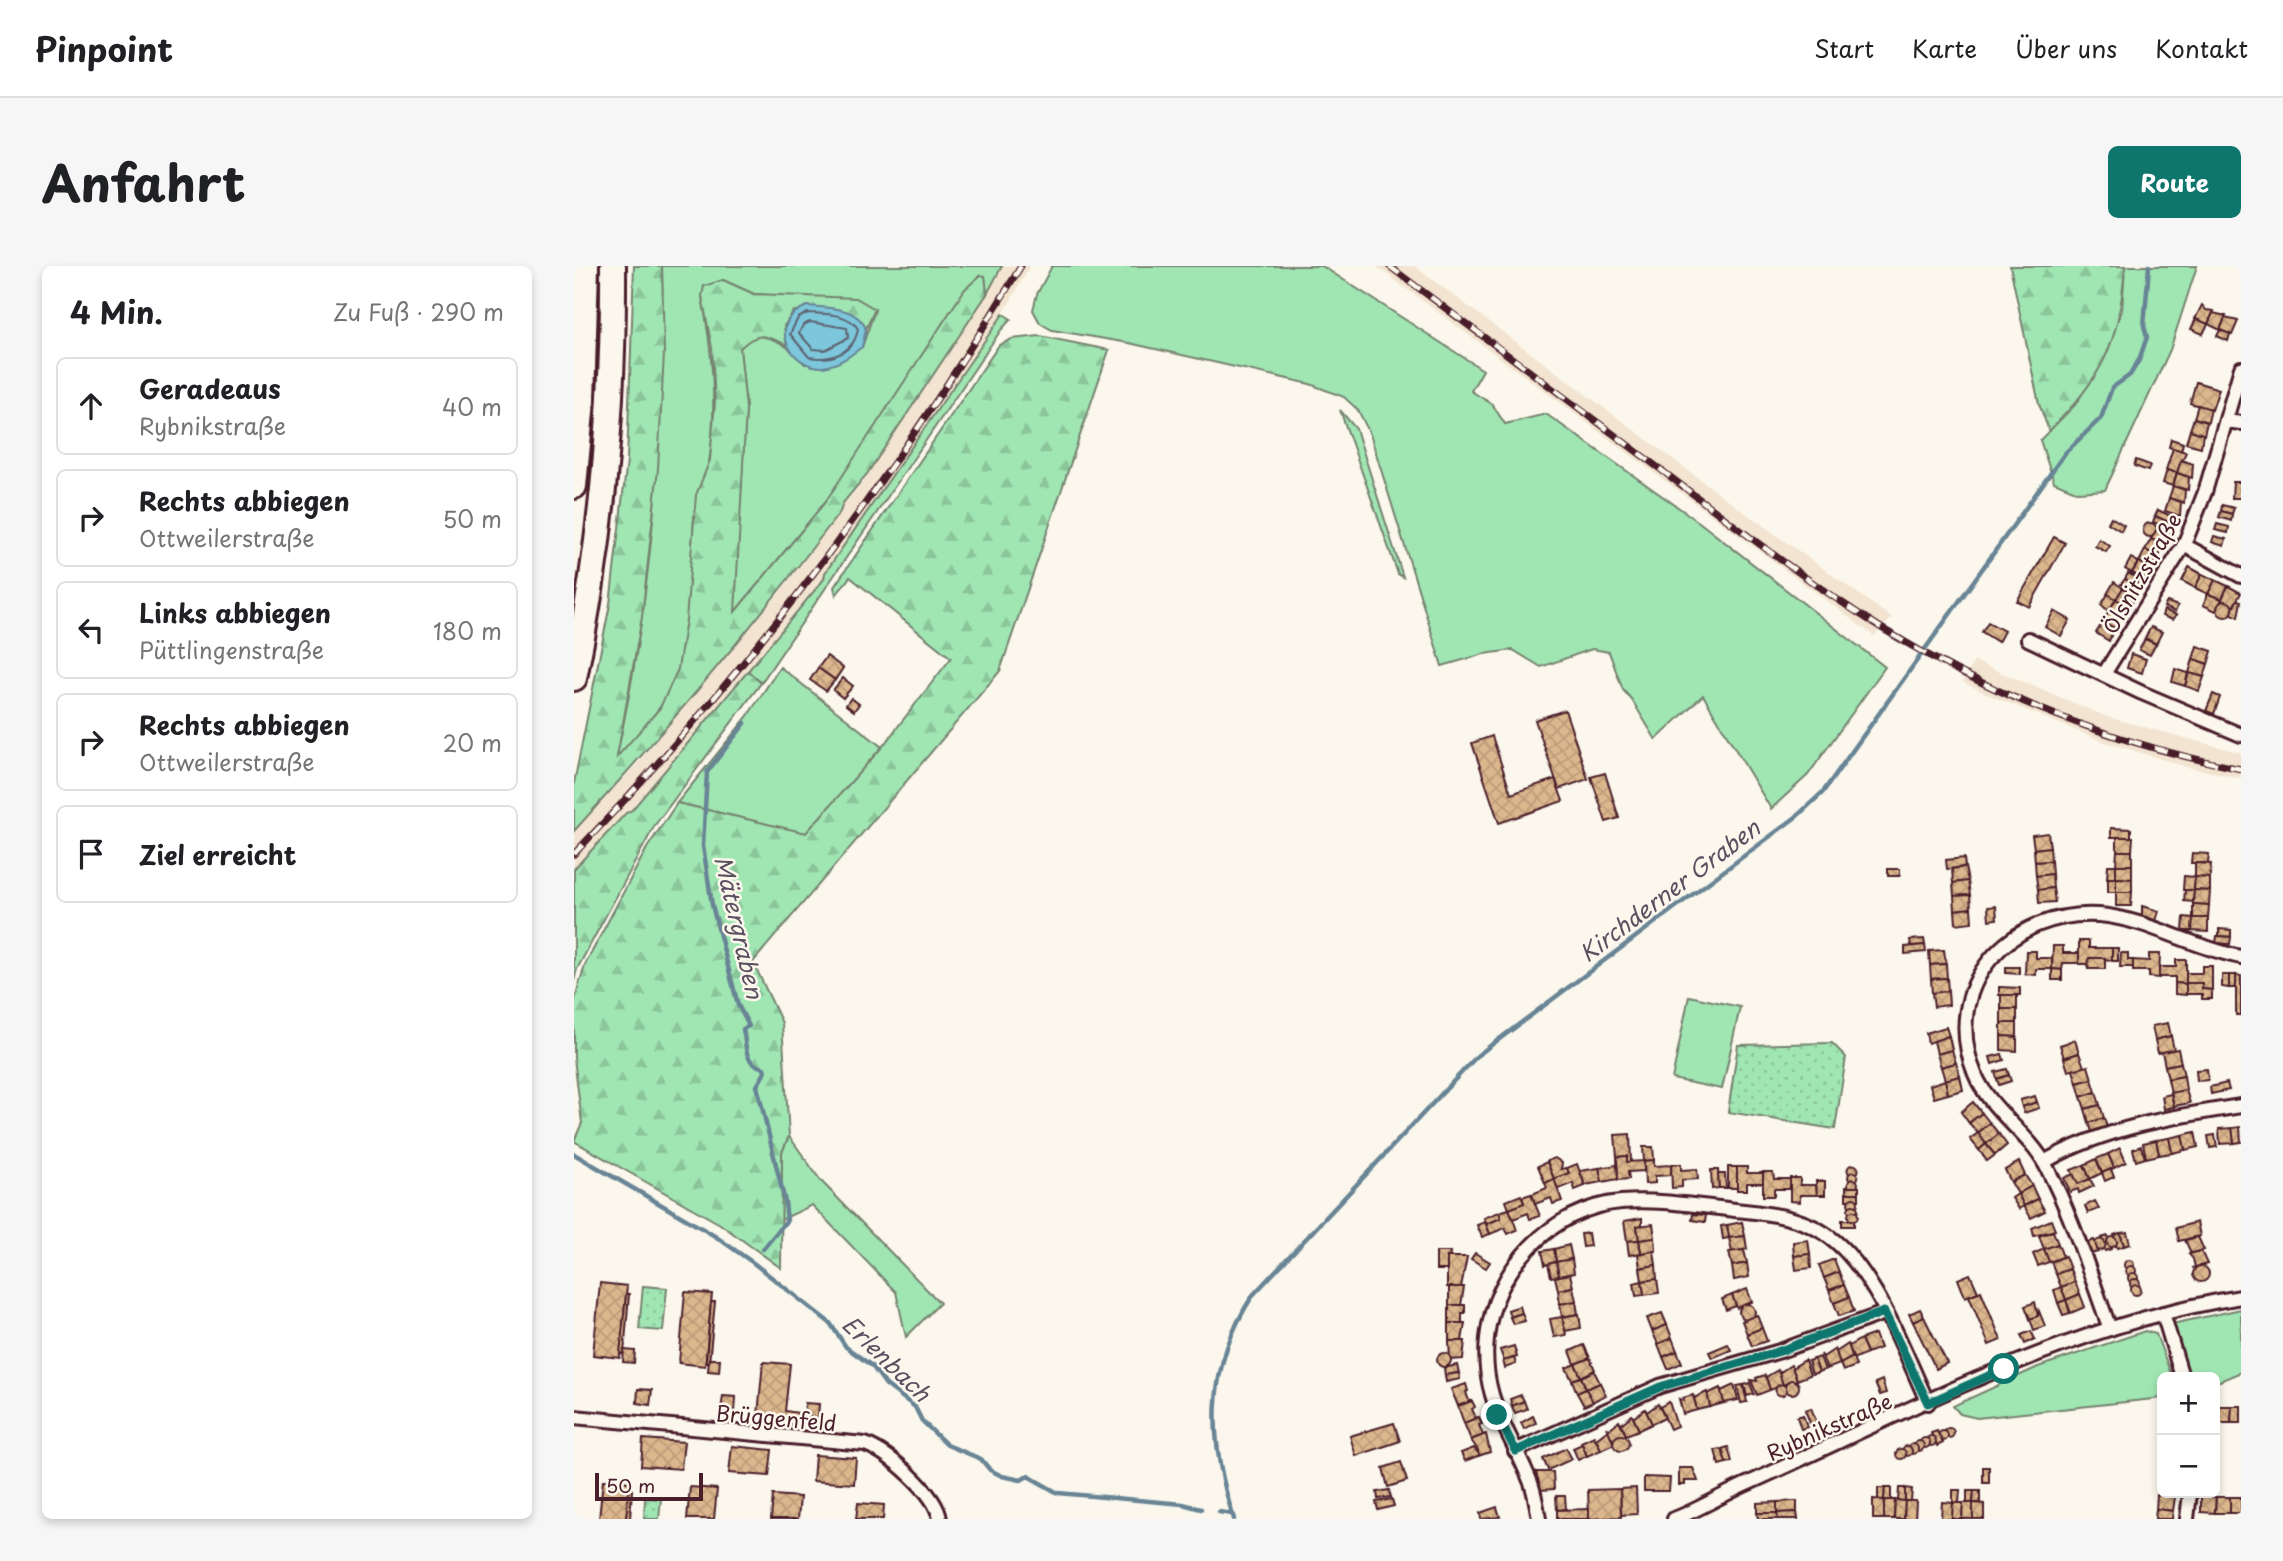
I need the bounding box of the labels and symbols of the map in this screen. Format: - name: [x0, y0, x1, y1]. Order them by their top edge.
- street label: Ölsnitzstraße: [2093, 507, 2189, 639]
- water label: Kirchderner Graben: [1571, 810, 1767, 970]
- water label: Mätergraben: [707, 852, 774, 1003]
- water label: Erlenbach: [835, 1307, 939, 1409]
- route start: [1988, 1353, 2019, 1384]
- street label: Rybnikstraße: [1761, 1384, 1897, 1468]
- street label: Brüggenfeld: [714, 1396, 838, 1438]
- route end: [1481, 1399, 1512, 1430]
- scale bar: [595, 1470, 704, 1502]

